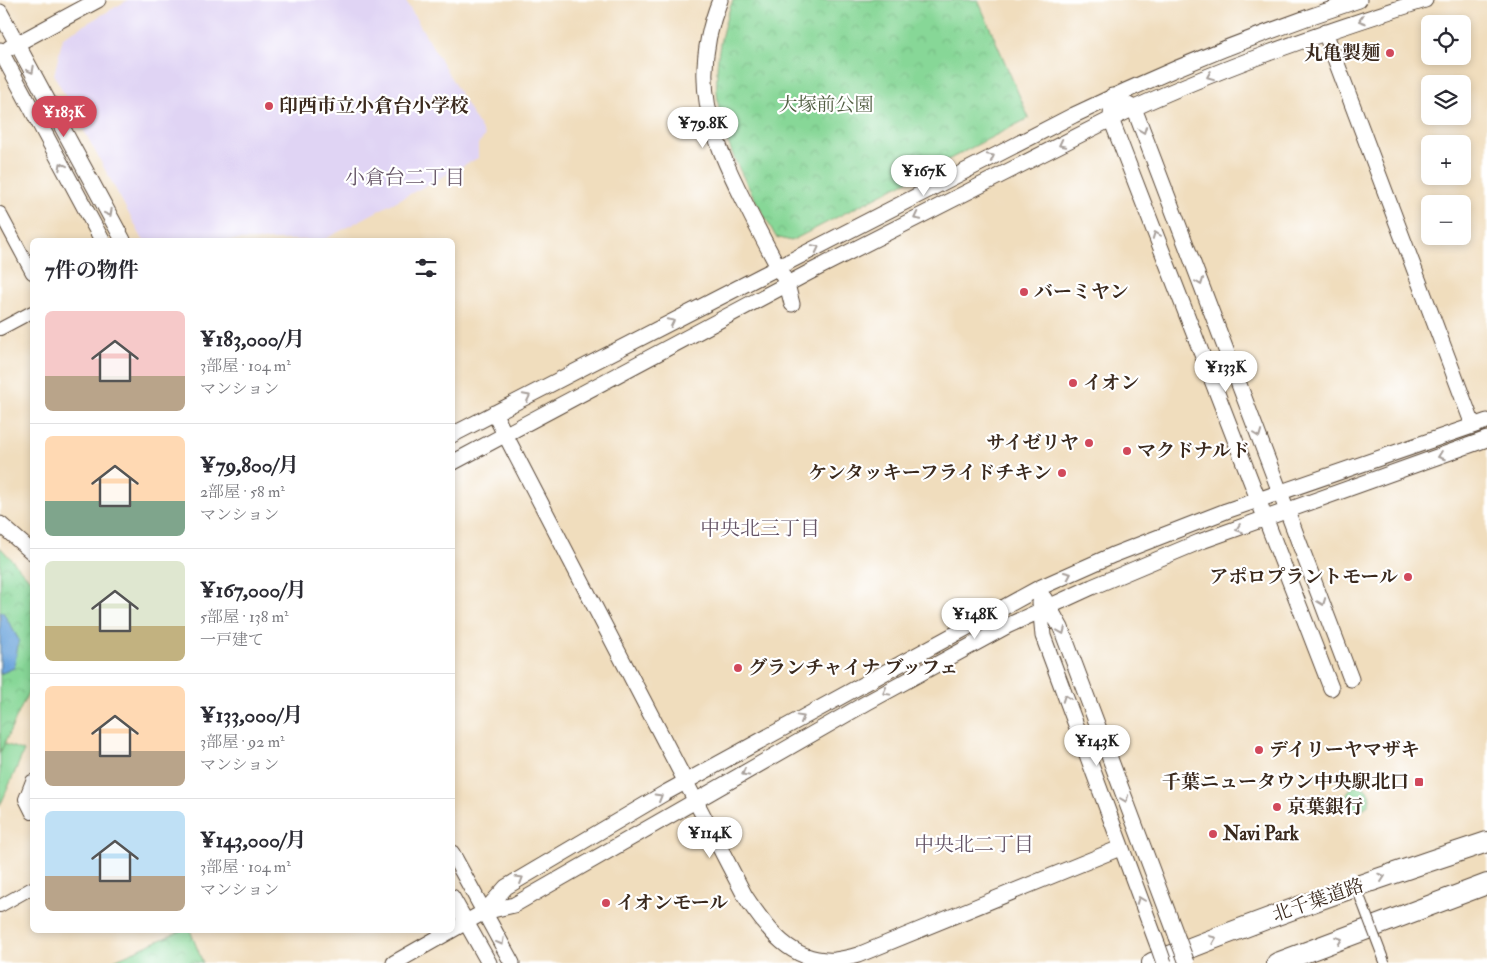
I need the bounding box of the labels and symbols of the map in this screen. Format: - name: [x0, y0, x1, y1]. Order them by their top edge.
- one-way arrow: [1358, 14, 1367, 24]
- place label: 丸亀製麺: [1304, 41, 1380, 65]
- marker: 丸亀製麺: [1384, 47, 1396, 59]
- one-way arrow: [25, 65, 35, 74]
- one-way arrow: [1206, 70, 1214, 80]
- park label: 大塚前公園: [778, 93, 874, 117]
- place label: 印西市立小倉台小学校: [279, 94, 469, 118]
- pin: ¥183K: [29, 96, 99, 138]
- marker: 印西市立小倉台小学校: [263, 100, 275, 112]
- pin: ¥79.8K: [662, 106, 744, 149]
- one-way arrow: [1136, 125, 1147, 134]
- one-way arrow: [1058, 138, 1067, 148]
- one-way arrow: [986, 153, 995, 163]
- pin: ¥167K: [889, 154, 959, 197]
- one-way arrow: [58, 163, 68, 172]
- district label: 小倉台二丁目: [345, 165, 465, 190]
- one-way arrow: [103, 208, 113, 217]
- one-way arrow: [913, 211, 922, 221]
- one-way arrow: [1152, 231, 1162, 239]
- one-way arrow: [811, 244, 820, 254]
- one-way arrow: [1194, 277, 1204, 286]
- place label: バーミヤン: [1034, 280, 1129, 304]
- marker: バーミヤン: [1018, 286, 1030, 298]
- one-way arrow: [666, 318, 675, 328]
- pin: ¥133K: [1191, 350, 1261, 393]
- place label: イオン: [1083, 371, 1139, 395]
- marker: イオン: [1067, 377, 1079, 389]
- one-way arrow: [522, 393, 531, 403]
- one-way arrow: [1252, 429, 1262, 438]
- place label: サイゼリヤ: [986, 431, 1079, 455]
- marker: サイゼリヤ: [1083, 437, 1095, 449]
- place label: マクドナルド: [1137, 439, 1250, 463]
- marker: マクドナルド: [1121, 445, 1133, 457]
- one-way arrow: [1437, 450, 1446, 460]
- place label: ケンタッキーフライドチキン: [808, 461, 1052, 485]
- marker: ケンタッキーフライドチキン: [1056, 467, 1068, 479]
- district label: 中央北三丁目: [700, 516, 820, 541]
- one-way arrow: [1235, 523, 1244, 533]
- place label: アポロプラントモール: [1209, 565, 1398, 589]
- one-way arrow: [1063, 570, 1072, 581]
- marker: アポロプラントモール: [1402, 571, 1414, 583]
- pin: ¥148K: [940, 598, 1010, 640]
- one-way arrow: [1316, 598, 1326, 606]
- one-way arrow: [1055, 626, 1066, 635]
- place label: グランチャイナ ブッフェ: [748, 656, 958, 680]
- marker: グランチャイナ ブッフェ: [732, 662, 744, 674]
- one-way arrow: [882, 686, 891, 696]
- one-way arrow: [1062, 695, 1072, 703]
- one-way arrow: [796, 714, 805, 724]
- pin: ¥143K: [1062, 724, 1132, 767]
- place label: デイリーヤマザキ: [1269, 738, 1420, 762]
- marker: デイリーヤマザキ: [1253, 744, 1265, 756]
- one-way arrow: [741, 767, 750, 777]
- place label: 千葉ニュータウン中央駅北口: [1162, 770, 1409, 794]
- marker: 千葉ニュータウン中央駅北口: [1413, 776, 1425, 788]
- one-way arrow: [654, 793, 663, 803]
- one-way arrow: [1119, 794, 1130, 803]
- place label: 京葉銀行: [1287, 795, 1363, 819]
- marker: 京葉銀行: [1271, 801, 1283, 813]
- pin: ¥114K: [675, 816, 745, 859]
- place label: Navi Park: [1222, 822, 1300, 846]
- marker: Navi Park: [1207, 828, 1219, 840]
- district label: 中央北二丁目: [914, 832, 1034, 857]
- street label: 北千葉道路: [1269, 873, 1367, 927]
- one-way arrow: [1378, 873, 1386, 883]
- one-way arrow: [514, 876, 523, 886]
- place label: イオンモール: [616, 891, 728, 915]
- one-way arrow: [1136, 896, 1147, 905]
- marker: イオンモール: [600, 897, 612, 909]
- one-way arrow: [1208, 934, 1217, 945]
- one-way arrow: [1334, 935, 1343, 946]
- one-way arrow: [494, 937, 504, 946]

